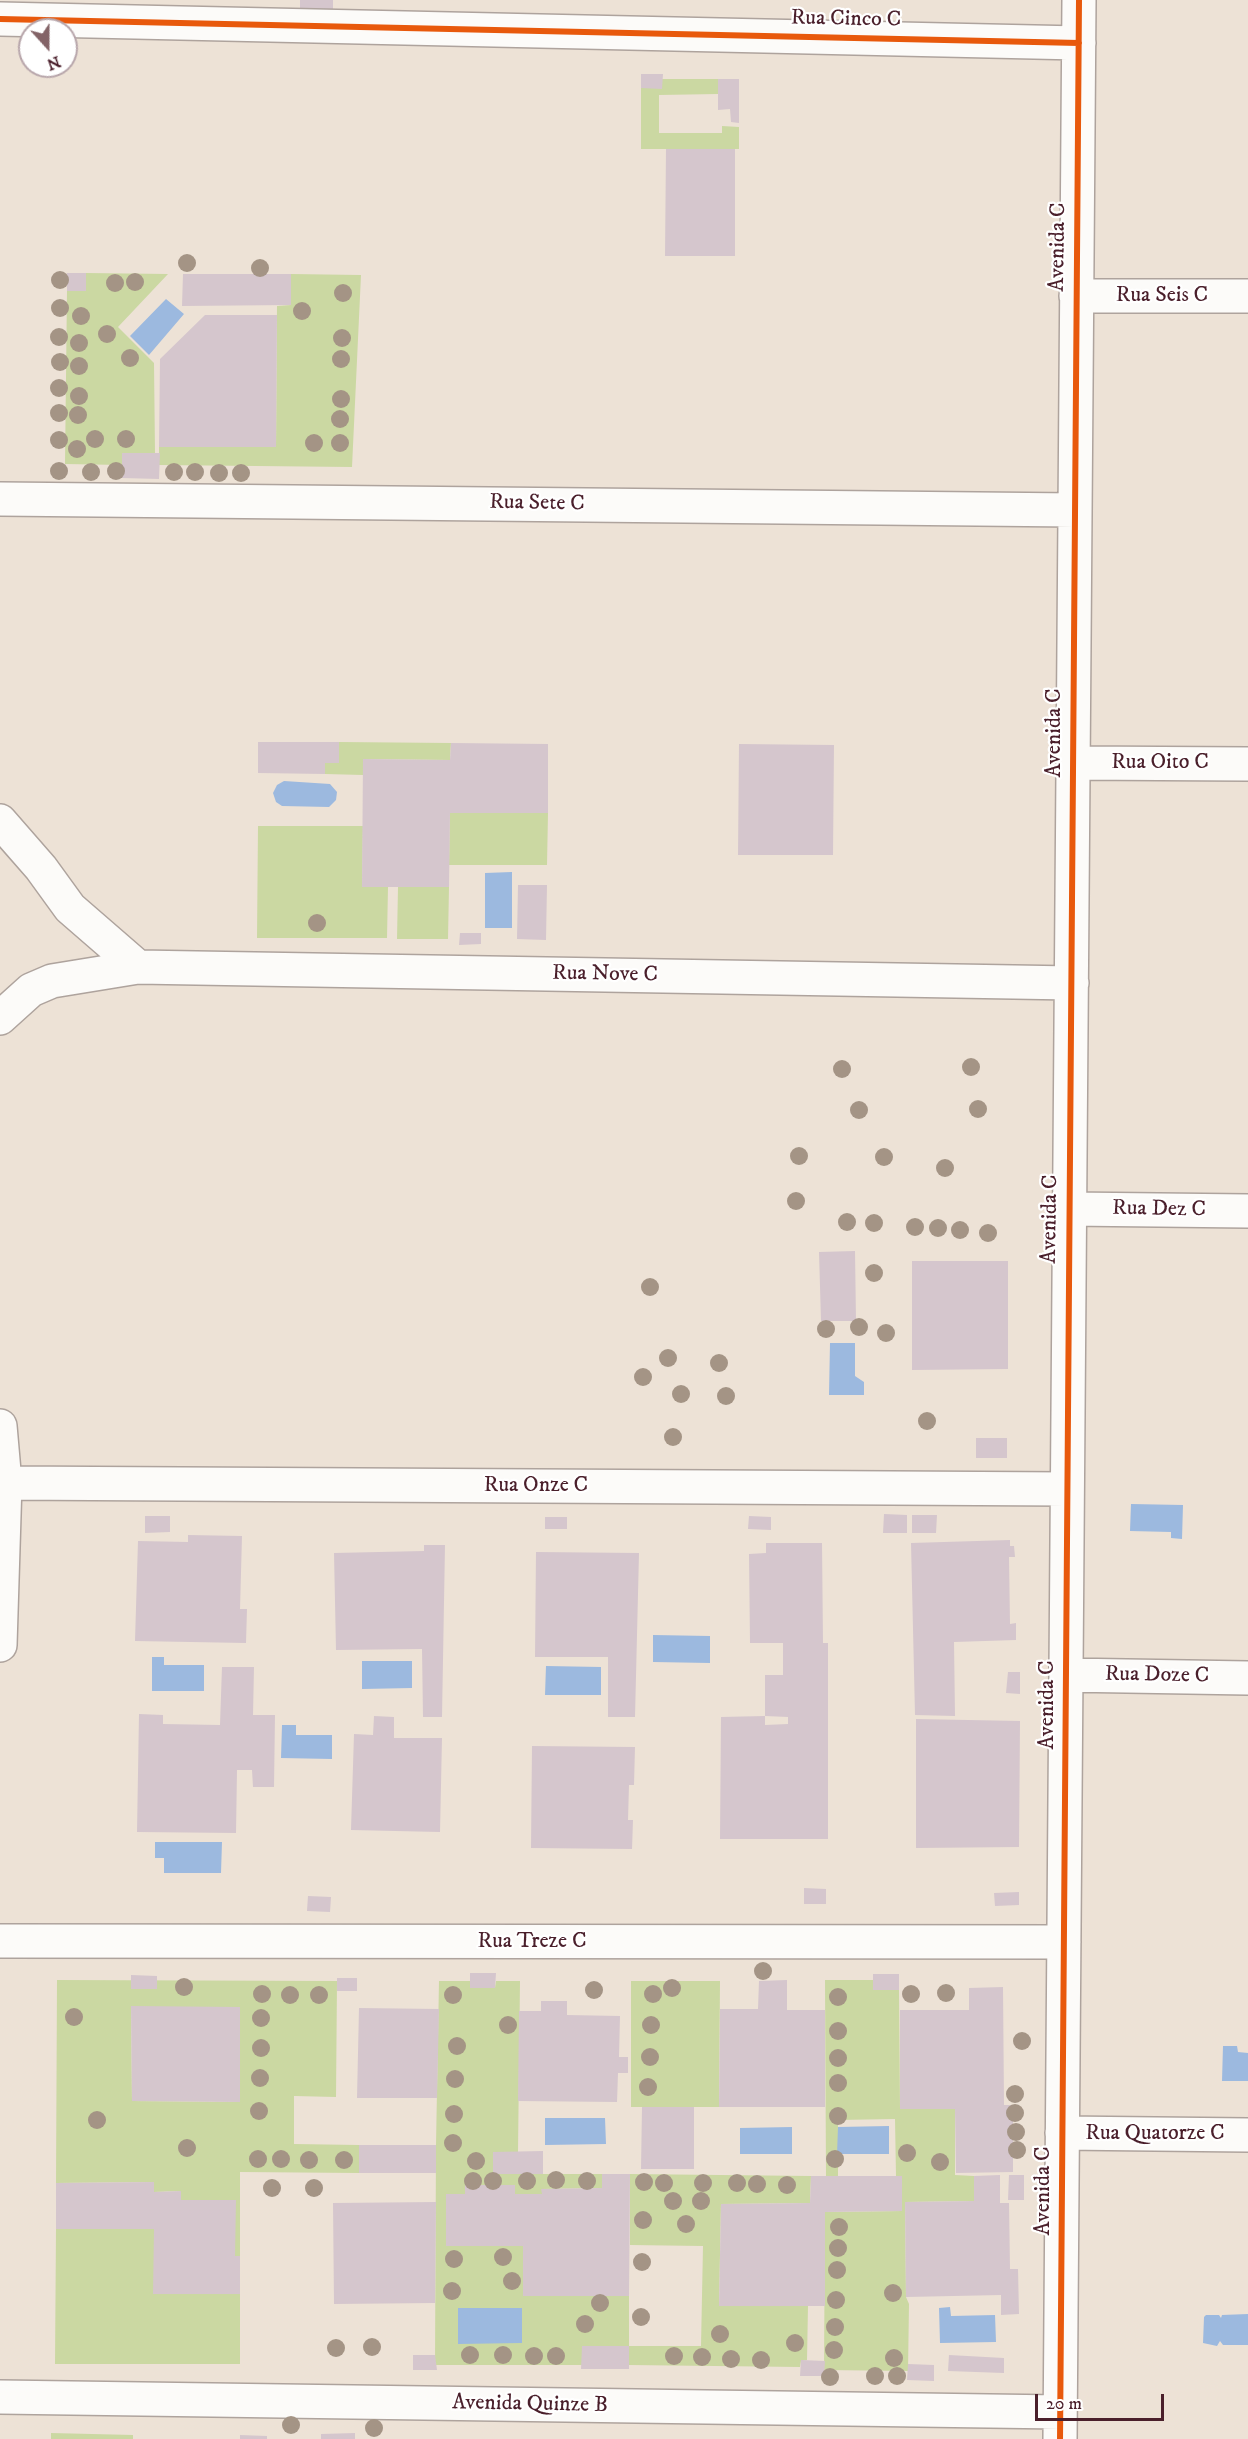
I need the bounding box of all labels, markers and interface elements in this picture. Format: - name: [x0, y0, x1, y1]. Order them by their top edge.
- street label: Rua Cinco C: [791, 6, 901, 34]
- north arrow: [18, 18, 78, 78]
- text: N: [44, 51, 63, 75]
- street label: Avenida C: [1045, 202, 1073, 292]
- street label: Rua Seis C: [1116, 283, 1208, 309]
- street label: Rua Sete C: [489, 490, 585, 518]
- street label: Avenida C: [1042, 688, 1068, 778]
- street label: Rua Oito C: [1111, 750, 1209, 776]
- street label: Rua Nove C: [552, 961, 658, 989]
- street label: Avenida C: [1037, 1174, 1065, 1264]
- street label: Rua Dez C: [1112, 1196, 1206, 1224]
- street label: Rua Onze C: [484, 1473, 588, 1499]
- street label: Avenida C: [1035, 1660, 1061, 1750]
- street label: Rua Doze C: [1105, 1662, 1209, 1690]
- street label: Rua Treze C: [477, 1929, 587, 1955]
- street label: Rua Quatorze C: [1085, 2121, 1225, 2147]
- street label: Avenida C: [1031, 2146, 1057, 2236]
- scale bar: [1038, 2382, 1167, 2420]
- street label: Avenida Quinze B: [452, 2390, 608, 2420]
- text: 20 m: [1046, 2393, 1082, 2415]

